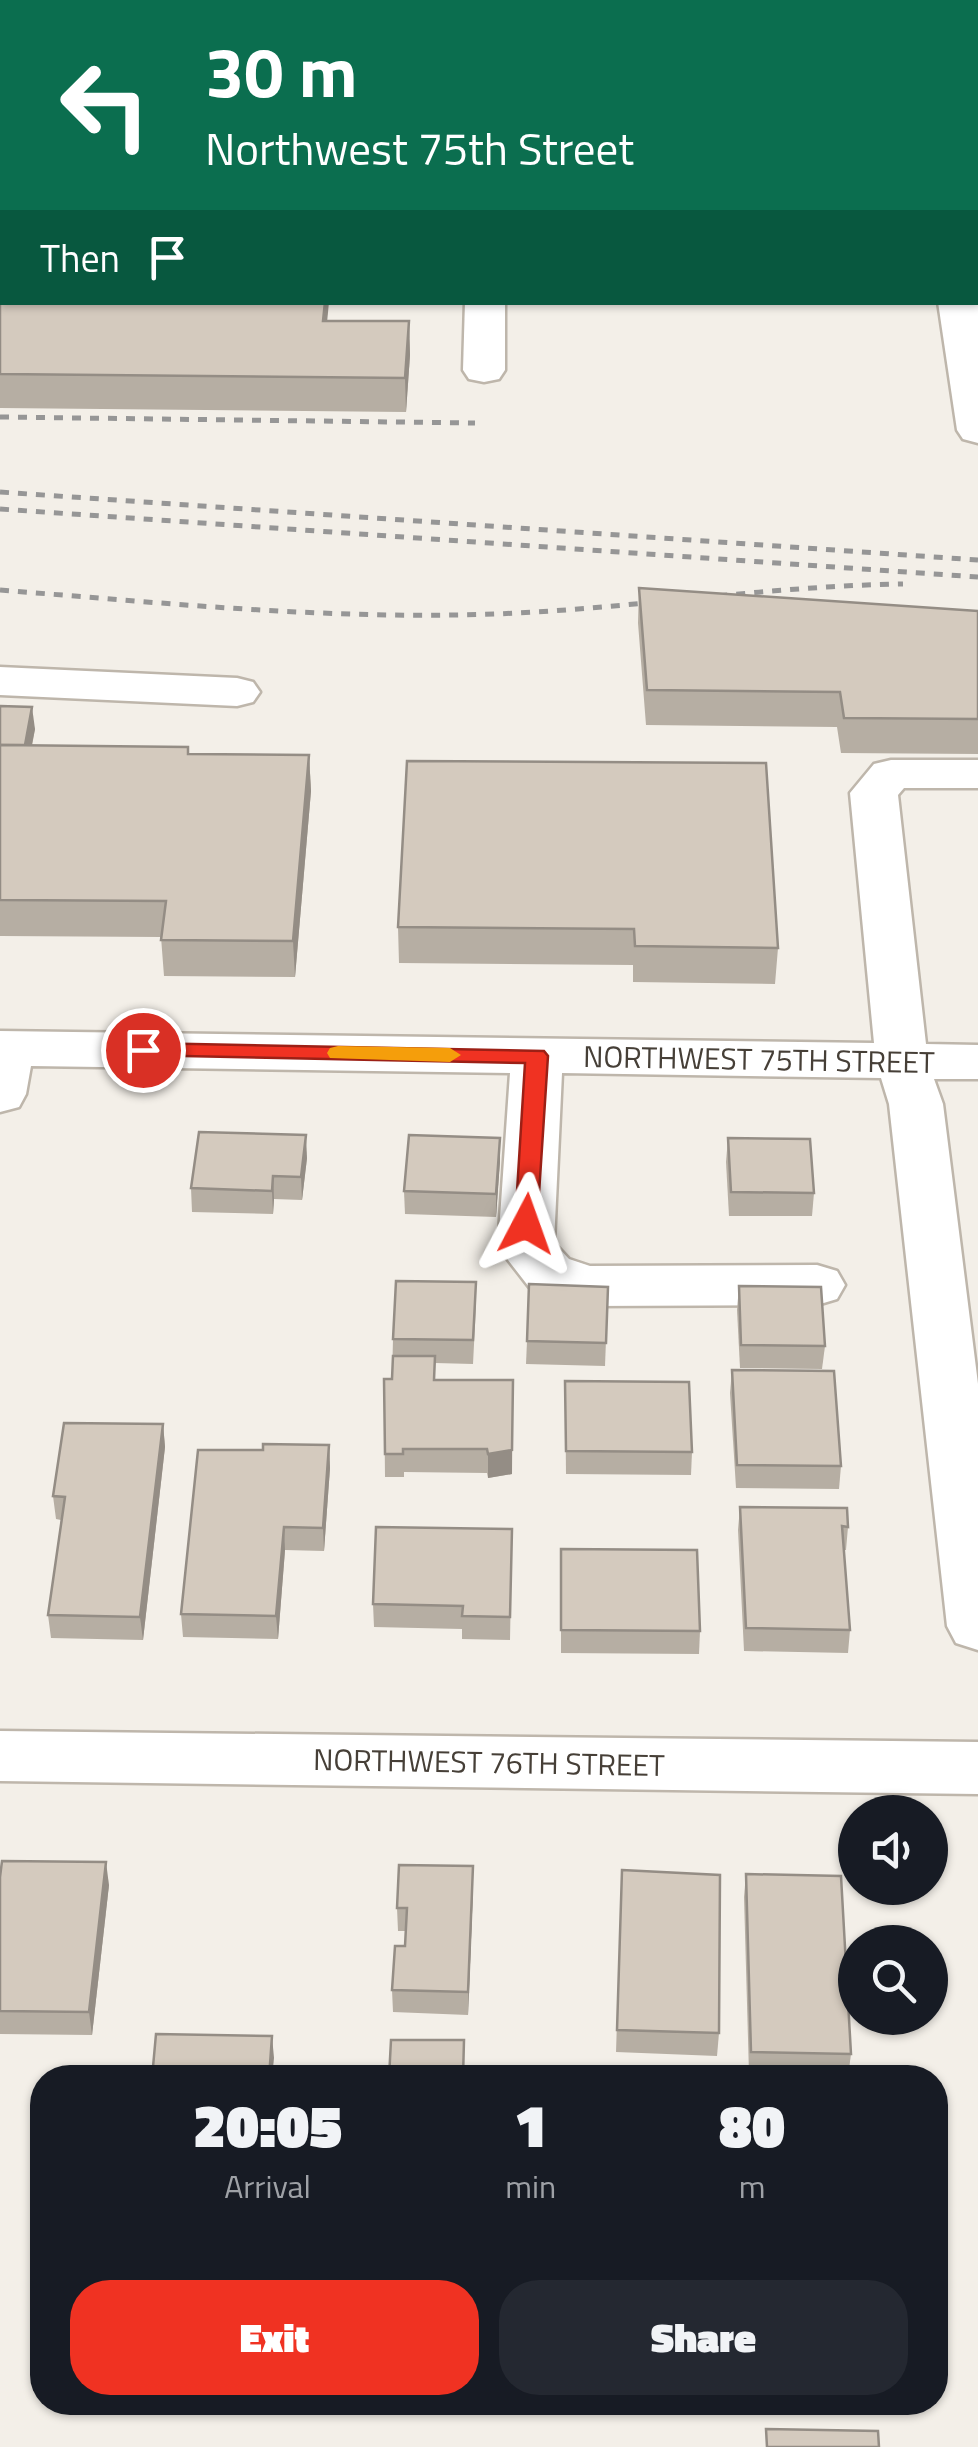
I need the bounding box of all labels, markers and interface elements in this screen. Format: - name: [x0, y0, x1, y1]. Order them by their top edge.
- text: 30 m: [205, 18, 358, 124]
- icon: left: [40, 40, 170, 170]
- text: Northwest 75th Street: [205, 114, 634, 182]
- text: Then: [40, 229, 120, 287]
- icon: arrive: [140, 230, 195, 285]
- pin: [101, 1008, 186, 1093]
- icon: arrive: [116, 1023, 171, 1078]
- street label: NORTHWEST 75TH STREET: [583, 1033, 935, 1085]
- position arrow: [474, 1172, 578, 1276]
- street label: NORTHWEST 76TH STREET: [313, 1736, 665, 1788]
- map controls: [838, 1795, 948, 2035]
- button: sound: [838, 1795, 948, 1905]
- button: search: [838, 1925, 948, 2035]
- text: 20:05: [193, 2079, 342, 2170]
- text: 1: [514, 2079, 547, 2170]
- text: 80: [719, 2079, 785, 2170]
- text: Arrival: [224, 2162, 311, 2210]
- text: min: [505, 2162, 556, 2210]
- text: m: [739, 2162, 765, 2210]
- button: Exit: [70, 2280, 479, 2395]
- button: Share: [499, 2280, 908, 2395]

